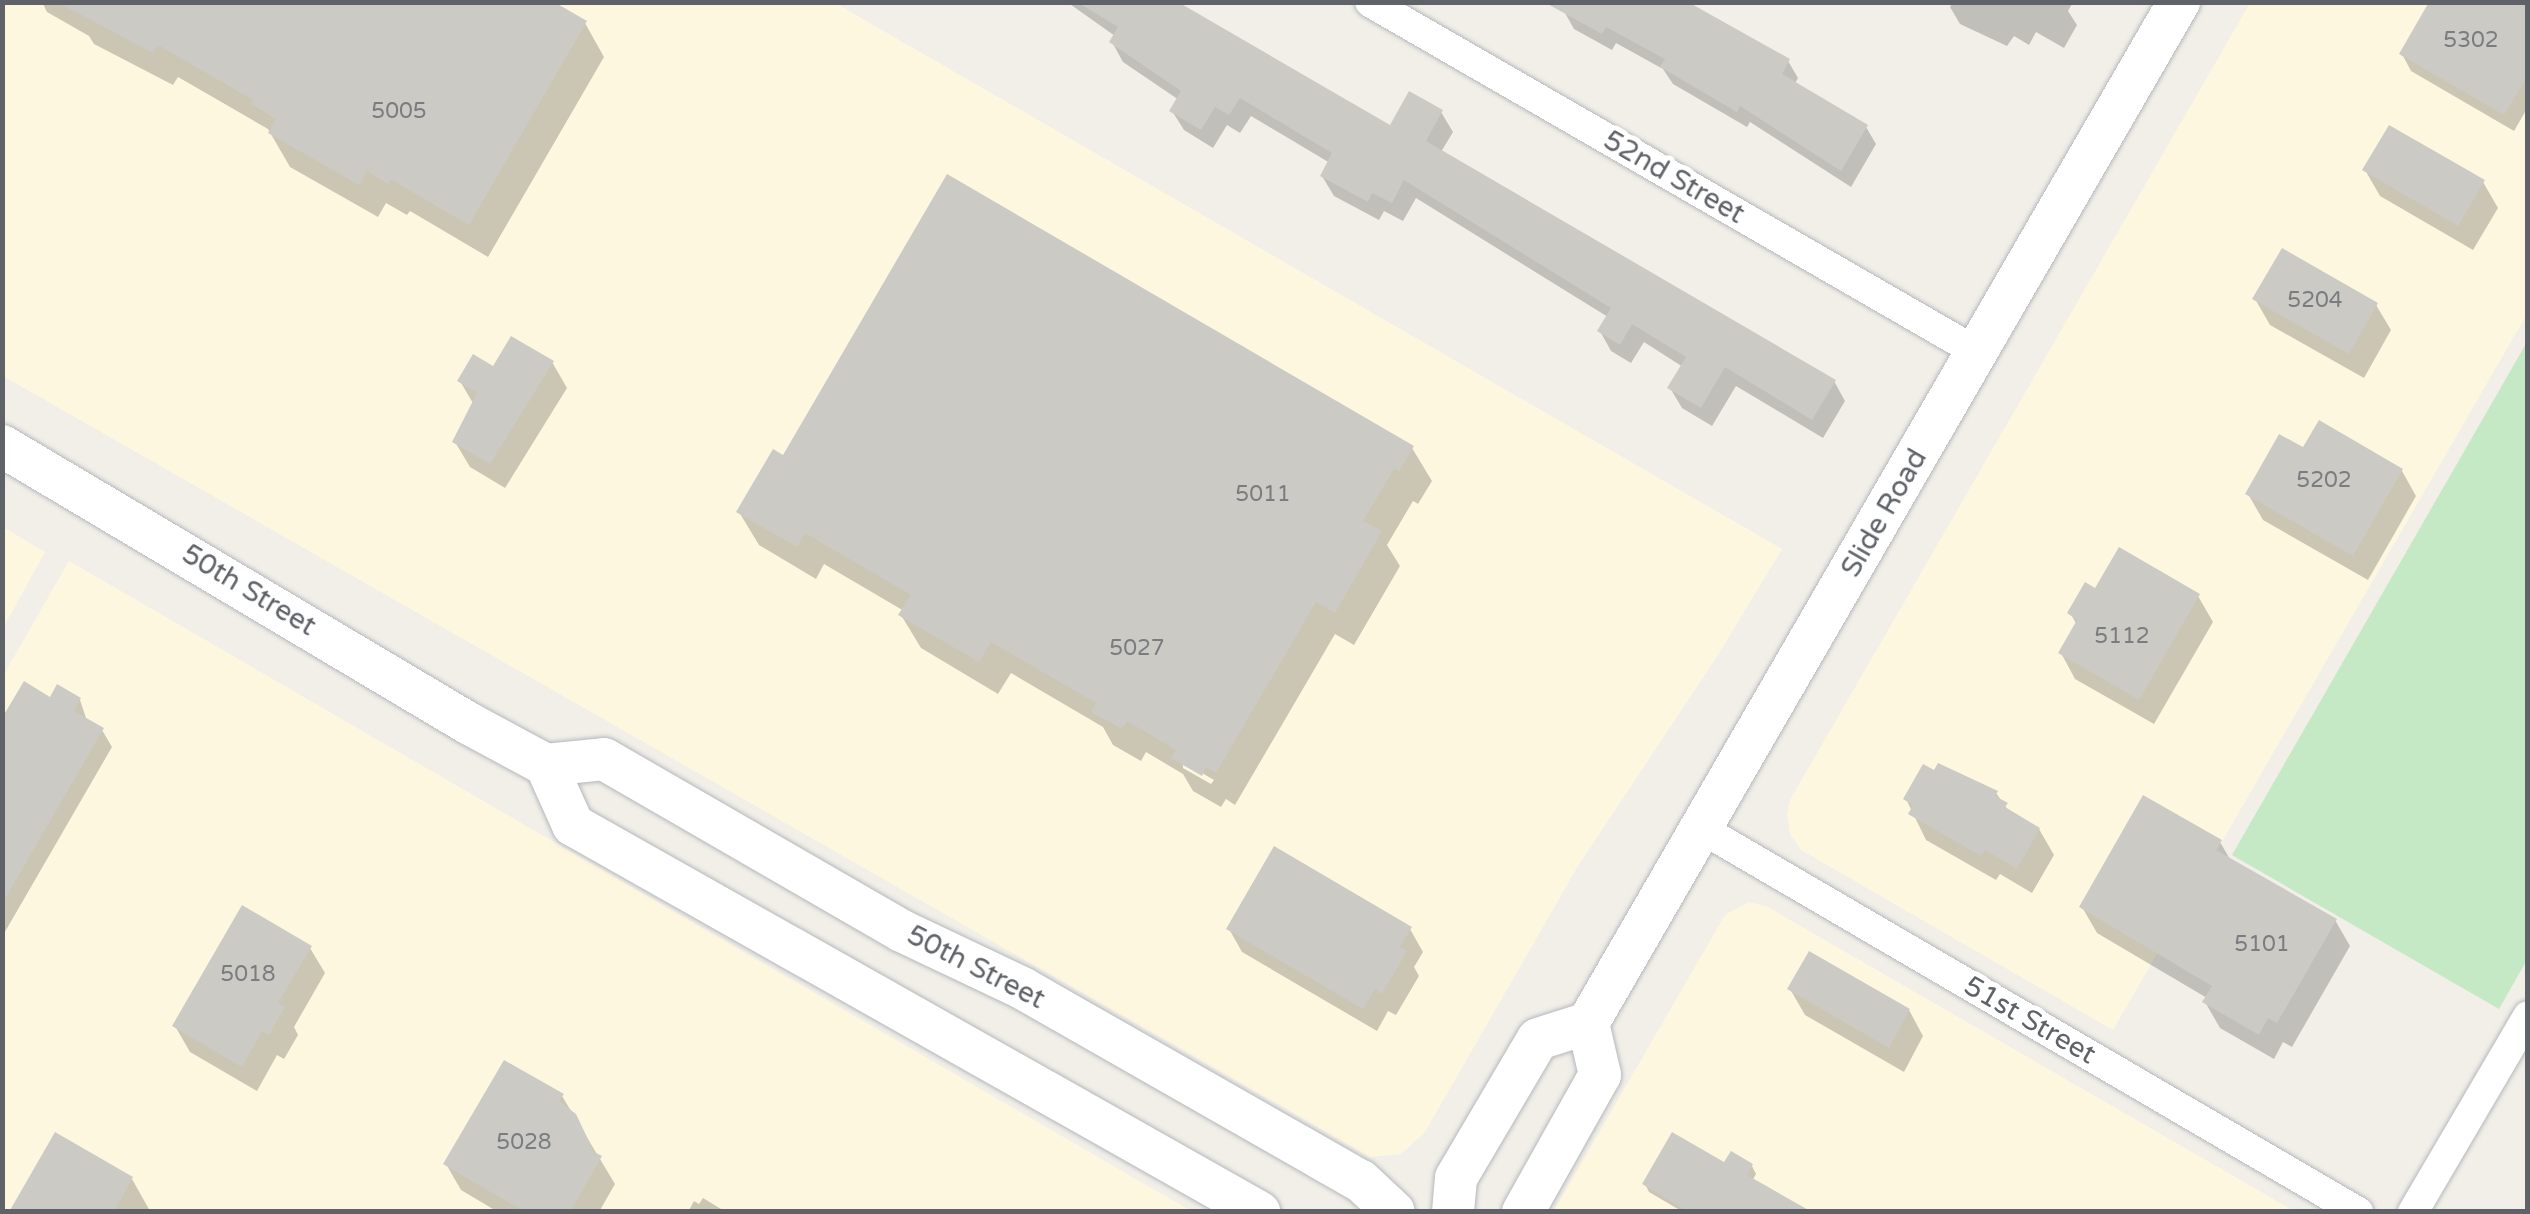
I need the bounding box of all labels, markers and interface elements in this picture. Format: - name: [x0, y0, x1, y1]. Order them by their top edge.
- house number: 5302: [2443, 28, 2499, 54]
- house number: 5005: [371, 99, 427, 125]
- street label: 52nd Street: [1598, 123, 1750, 231]
- house number: 5204: [2287, 288, 2343, 314]
- street label: Slide Road: [1834, 443, 1934, 583]
- house number: 5202: [2296, 468, 2352, 494]
- house number: 5011: [1235, 482, 1291, 508]
- street label: 50th Street: [176, 537, 322, 643]
- house number: 5112: [2094, 624, 2150, 650]
- house number: 5027: [1109, 636, 1165, 662]
- street label: 50th Street: [901, 918, 1051, 1016]
- house number: 5101: [2234, 932, 2290, 958]
- house number: 5018: [220, 962, 276, 988]
- street label: 51st Street: [1958, 969, 2102, 1071]
- house number: 5028: [496, 1130, 552, 1156]

